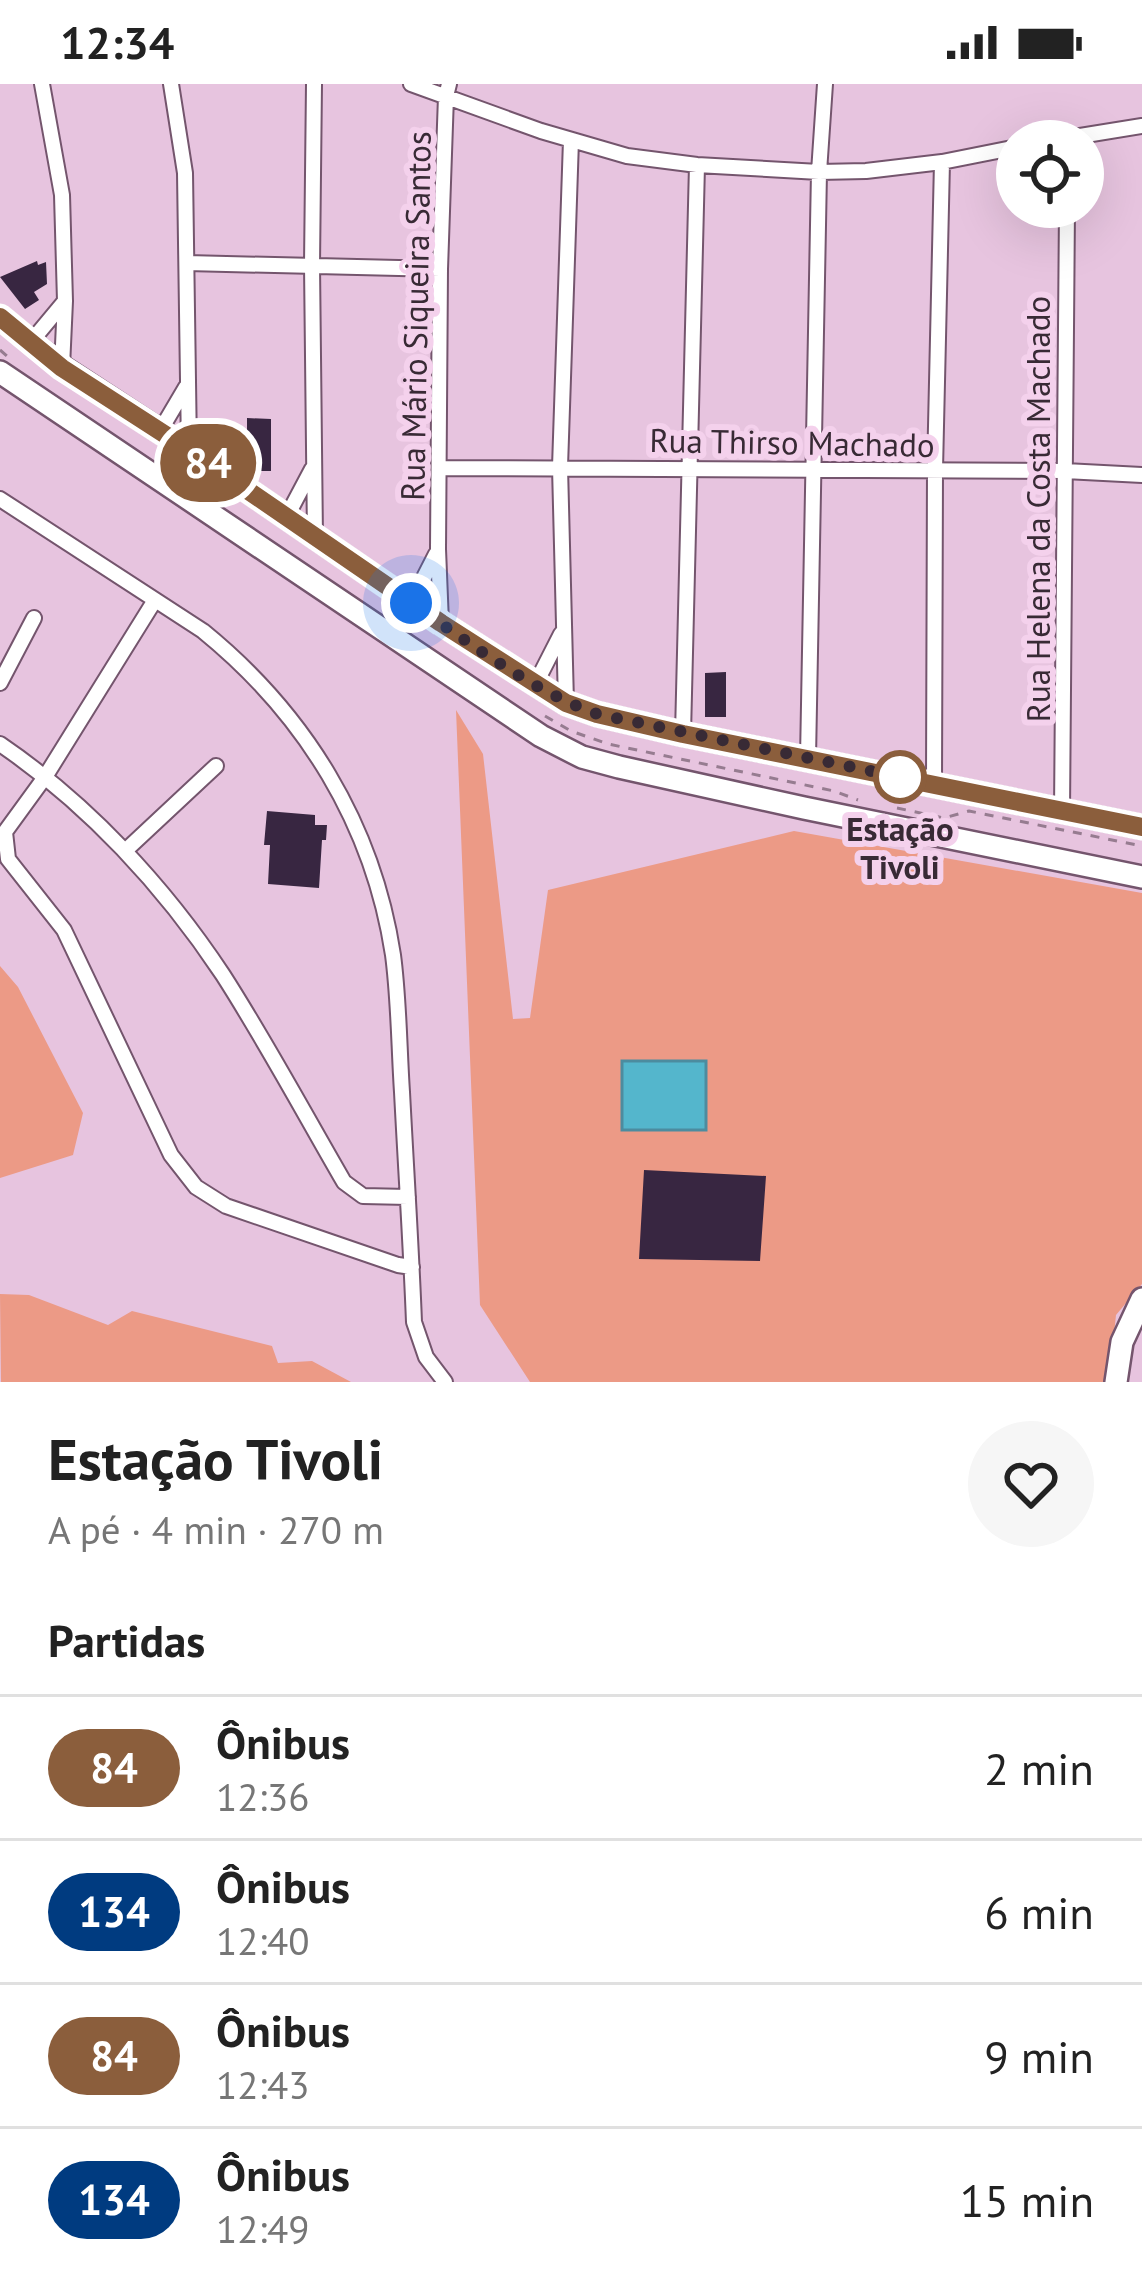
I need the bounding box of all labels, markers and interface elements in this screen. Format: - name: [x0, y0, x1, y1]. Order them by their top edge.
- text: 12:34: [60, 13, 174, 71]
- map controls: [996, 120, 1104, 228]
- button: locate: [996, 120, 1104, 228]
- street label: Rua Mário Siqueira Santos: [390, 131, 440, 501]
- street label: Rua Helena da Costa Machado: [1016, 296, 1059, 722]
- street label: Rua Thirso Machado: [649, 418, 935, 466]
- line badge: 84: [154, 424, 262, 502]
- text: 84: [184, 435, 232, 490]
- your location: [381, 573, 441, 633]
- marker: Estação Tivoli: [875, 752, 925, 802]
- place label: Estação Tivoli: [846, 807, 954, 888]
- button: heart: [968, 1421, 1094, 1547]
- text: Estação Tivoli: [48, 1422, 383, 1496]
- text: A pé · 4 min · 270 m: [48, 1504, 384, 1555]
- text: Partidas: [48, 1611, 205, 1669]
- text: Ônibus: [216, 1713, 350, 1771]
- text: 2 min: [984, 1739, 1094, 1797]
- text: 84: [90, 1740, 138, 1795]
- text: 12:36: [216, 1771, 310, 1822]
- text: Ônibus: [216, 1857, 350, 1915]
- text: 6 min: [984, 1883, 1094, 1941]
- text: 134: [78, 1884, 150, 1939]
- text: 12:40: [216, 1915, 310, 1966]
- text: Ônibus: [216, 2001, 350, 2059]
- text: 9 min: [984, 2027, 1094, 2085]
- text: 84: [90, 2028, 138, 2083]
- text: 12:43: [216, 2059, 310, 2110]
- text: Ônibus: [216, 2145, 350, 2203]
- text: 15 min: [960, 2171, 1094, 2229]
- text: 134: [78, 2172, 150, 2227]
- text: 12:49: [216, 2203, 310, 2254]

